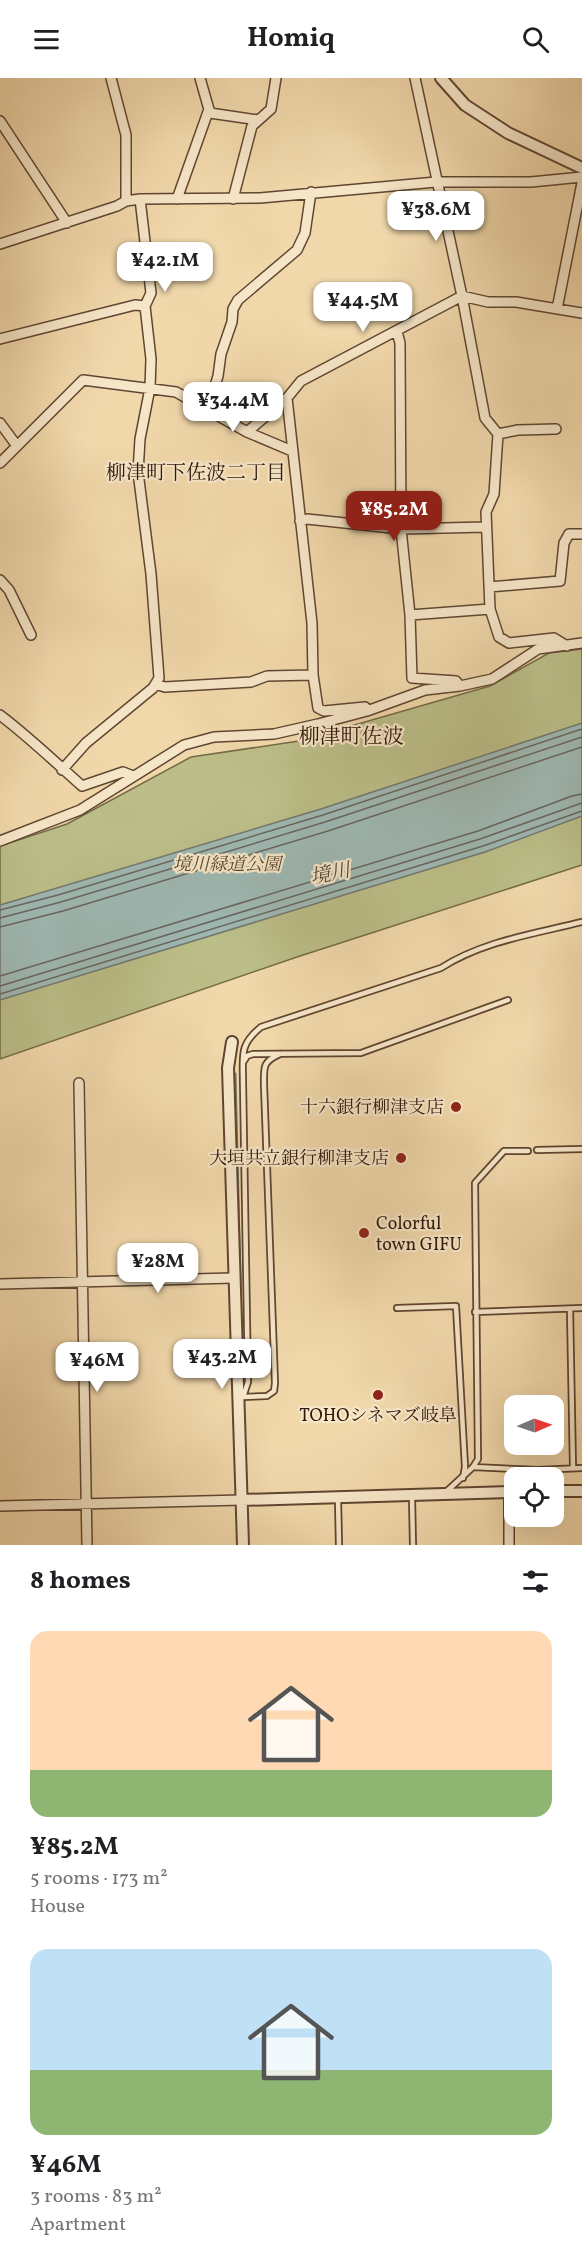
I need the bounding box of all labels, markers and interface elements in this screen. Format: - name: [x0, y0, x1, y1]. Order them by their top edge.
- text: Homiq: [247, 20, 335, 58]
- icon: menu: [30, 23, 63, 56]
- icon: search: [519, 23, 552, 56]
- pin: ¥38.6M: [387, 191, 485, 242]
- text: ¥38.6M: [401, 196, 471, 224]
- pin: ¥42.1M: [116, 242, 214, 293]
- text: ¥42.1M: [131, 247, 199, 275]
- pin: ¥44.5M: [314, 282, 412, 333]
- text: ¥44.5M: [327, 287, 399, 315]
- pin: ¥34.4M: [184, 382, 282, 433]
- text: ¥34.4M: [197, 387, 269, 415]
- district label: 柳津町下佐波二丁目: [106, 460, 286, 488]
- pin: ¥85.2M: [345, 491, 443, 542]
- text: ¥85.2M: [360, 496, 428, 524]
- district label: 柳津町佐波: [299, 723, 404, 752]
- park label: 境川緑道公園: [173, 853, 284, 878]
- water label: 境川: [308, 857, 355, 893]
- place label: 十六銀行柳津支店: [300, 1096, 444, 1121]
- marker: 十六銀行柳津支店: [449, 1100, 463, 1114]
- place label: 大垣共立銀行柳津支店: [209, 1147, 389, 1172]
- marker: 大垣共立銀行柳津支店: [394, 1151, 408, 1165]
- place label: Colorful town GIFU: [376, 1212, 462, 1258]
- marker: Colorful town GIFU: [357, 1226, 371, 1240]
- pin: ¥28M: [122, 1243, 194, 1294]
- text: ¥28M: [131, 1248, 185, 1276]
- pin: ¥43.2M: [173, 1339, 271, 1390]
- pin: ¥46M: [61, 1342, 133, 1393]
- text: ¥43.2M: [187, 1344, 257, 1372]
- text: ¥46M: [70, 1347, 124, 1375]
- marker: TOHOシネマズ岐阜: [371, 1388, 385, 1402]
- north arrow: [504, 1395, 564, 1455]
- map controls: [504, 1395, 564, 1527]
- place label: TOHOシネマズ岐阜: [299, 1404, 457, 1429]
- button: locate: [504, 1467, 564, 1527]
- text: 8 homes: [30, 1563, 131, 1599]
- icon: filters: [519, 1565, 552, 1598]
- icon: home: [237, 1670, 345, 1778]
- text: ¥85.2M: [30, 1829, 119, 1865]
- text: 5 rooms · 173 m²: [30, 1865, 168, 1893]
- text: House: [30, 1893, 85, 1921]
- icon: home: [237, 1988, 345, 2096]
- text: ¥46M: [30, 2147, 101, 2183]
- text: 3 rooms · 83 m²: [30, 2183, 162, 2211]
- text: Apartment: [30, 2211, 126, 2239]

